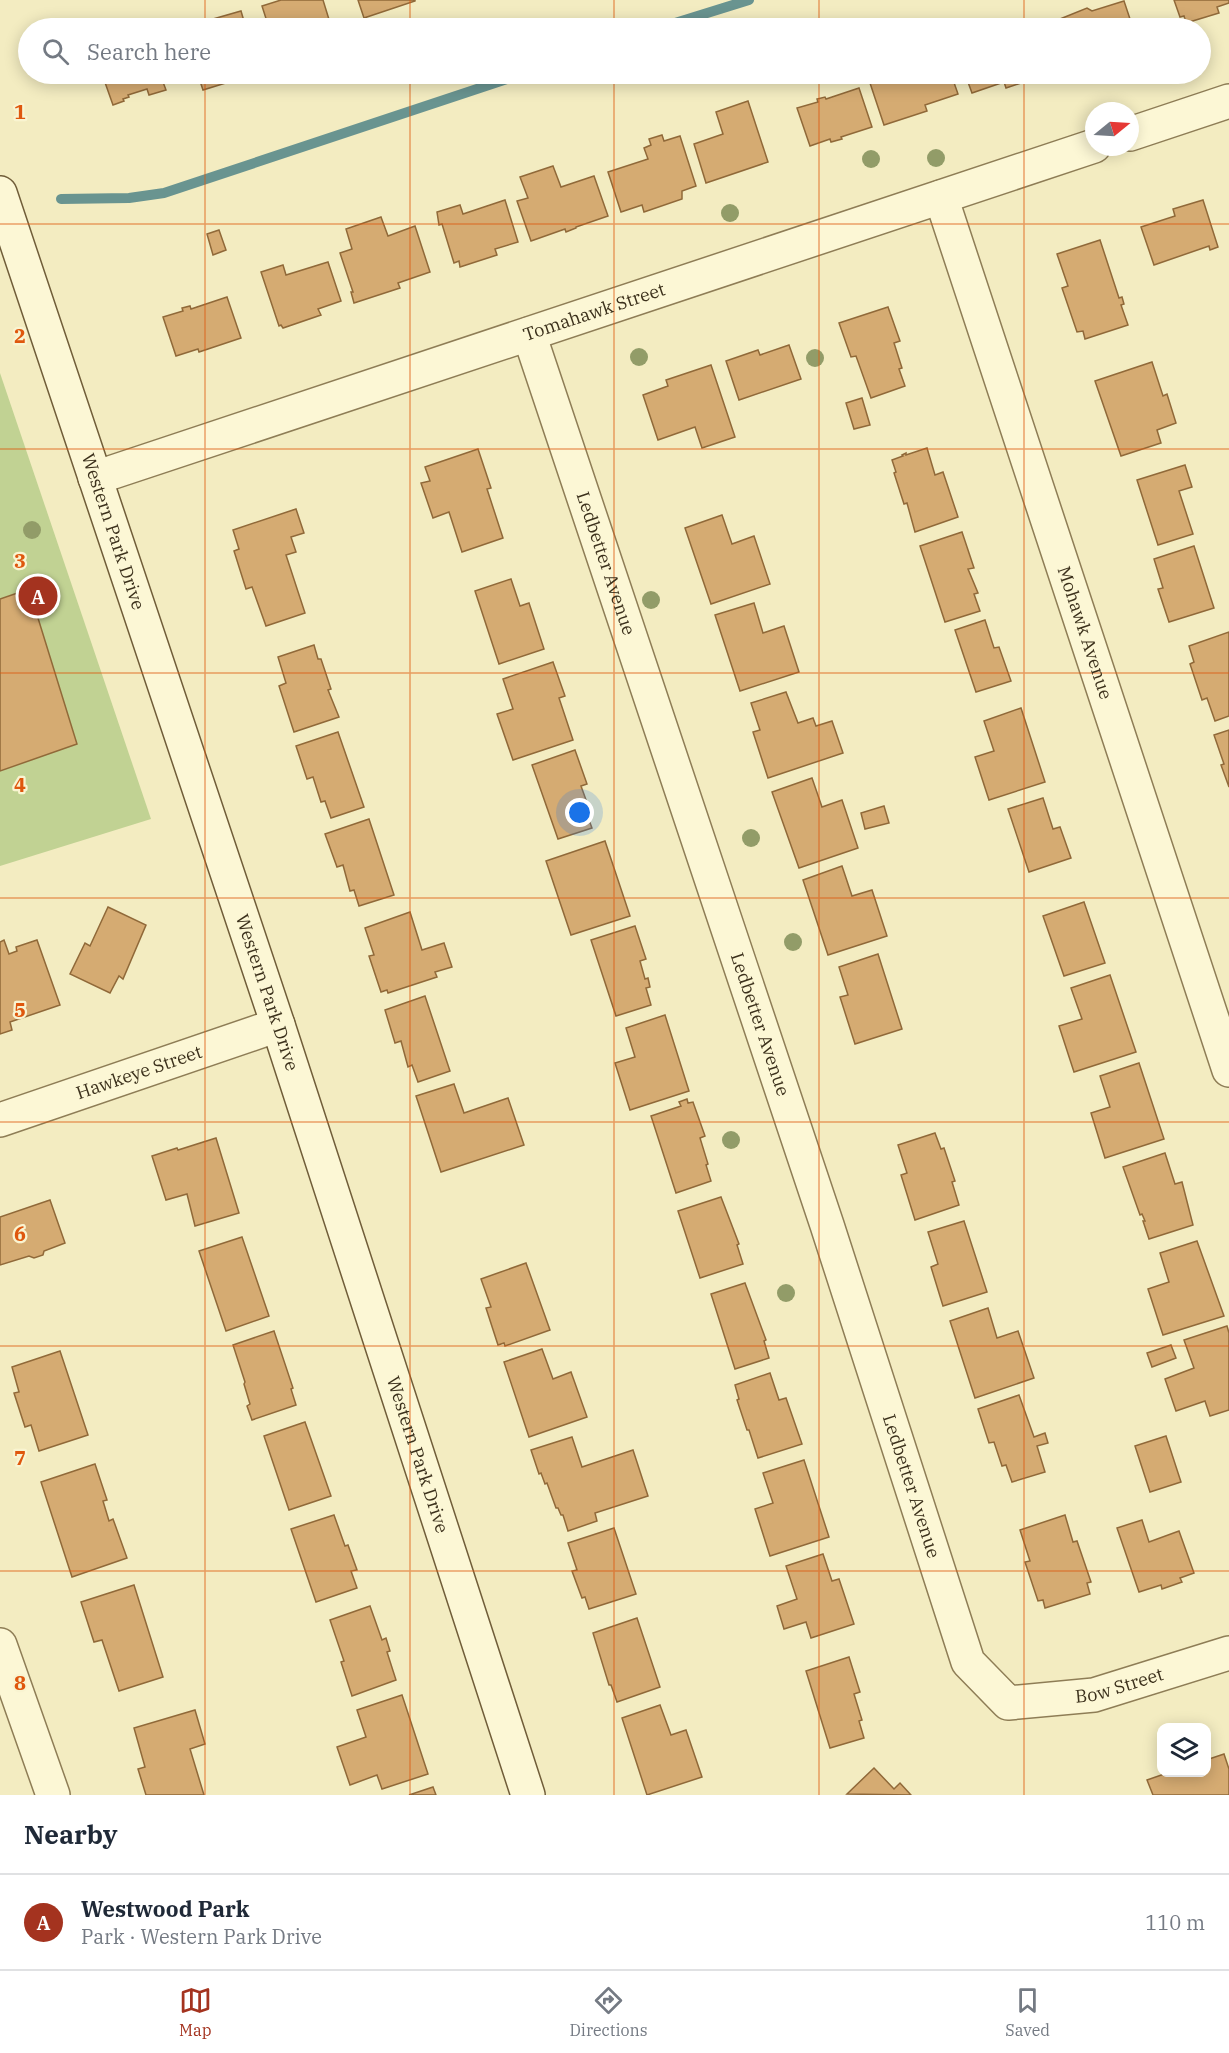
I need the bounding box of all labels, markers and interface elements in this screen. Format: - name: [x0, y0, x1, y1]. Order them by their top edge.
- search box: [18, 18, 1211, 84]
- icon: search: [39, 35, 72, 68]
- text: Search here: [87, 37, 211, 66]
- text: 1: [14, 98, 26, 125]
- north arrow: [1085, 102, 1139, 156]
- street label: Tomahawk Street: [520, 277, 668, 346]
- text: 2: [14, 322, 26, 349]
- street label: Western Park Drive: [77, 450, 150, 613]
- street label: Ledbetter Avenue: [572, 489, 641, 638]
- text: 3: [14, 547, 26, 574]
- street label: Mohawk Avenue: [1053, 563, 1118, 702]
- pin: A: [18, 574, 57, 618]
- text: 4: [14, 771, 26, 798]
- your location: [565, 798, 594, 827]
- street label: Western Park Drive: [231, 911, 304, 1074]
- street label: Ledbetter Avenue: [726, 950, 795, 1099]
- text: 5: [14, 996, 26, 1023]
- street label: Hawkeye Street: [73, 1040, 205, 1104]
- text: 6: [14, 1220, 26, 1247]
- street label: Western Park Drive: [382, 1373, 454, 1536]
- street label: Ledbetter Avenue: [878, 1411, 946, 1561]
- text: 7: [14, 1444, 26, 1471]
- street label: Bow Street: [1074, 1662, 1166, 1708]
- text: 8: [14, 1669, 26, 1696]
- map controls: [1157, 1723, 1211, 1777]
- button: layers: [1157, 1723, 1211, 1777]
- text: Nearby: [24, 1817, 118, 1851]
- text: Westwood Park: [81, 1894, 249, 1923]
- text: A: [37, 1909, 50, 1936]
- text: 110 m: [1145, 1909, 1205, 1936]
- text: Park · Western Park Drive: [81, 1923, 322, 1950]
- tab: Map: [179, 1984, 212, 2040]
- tab: Directions: [570, 1984, 648, 2040]
- tab: Saved: [1005, 1984, 1050, 2040]

